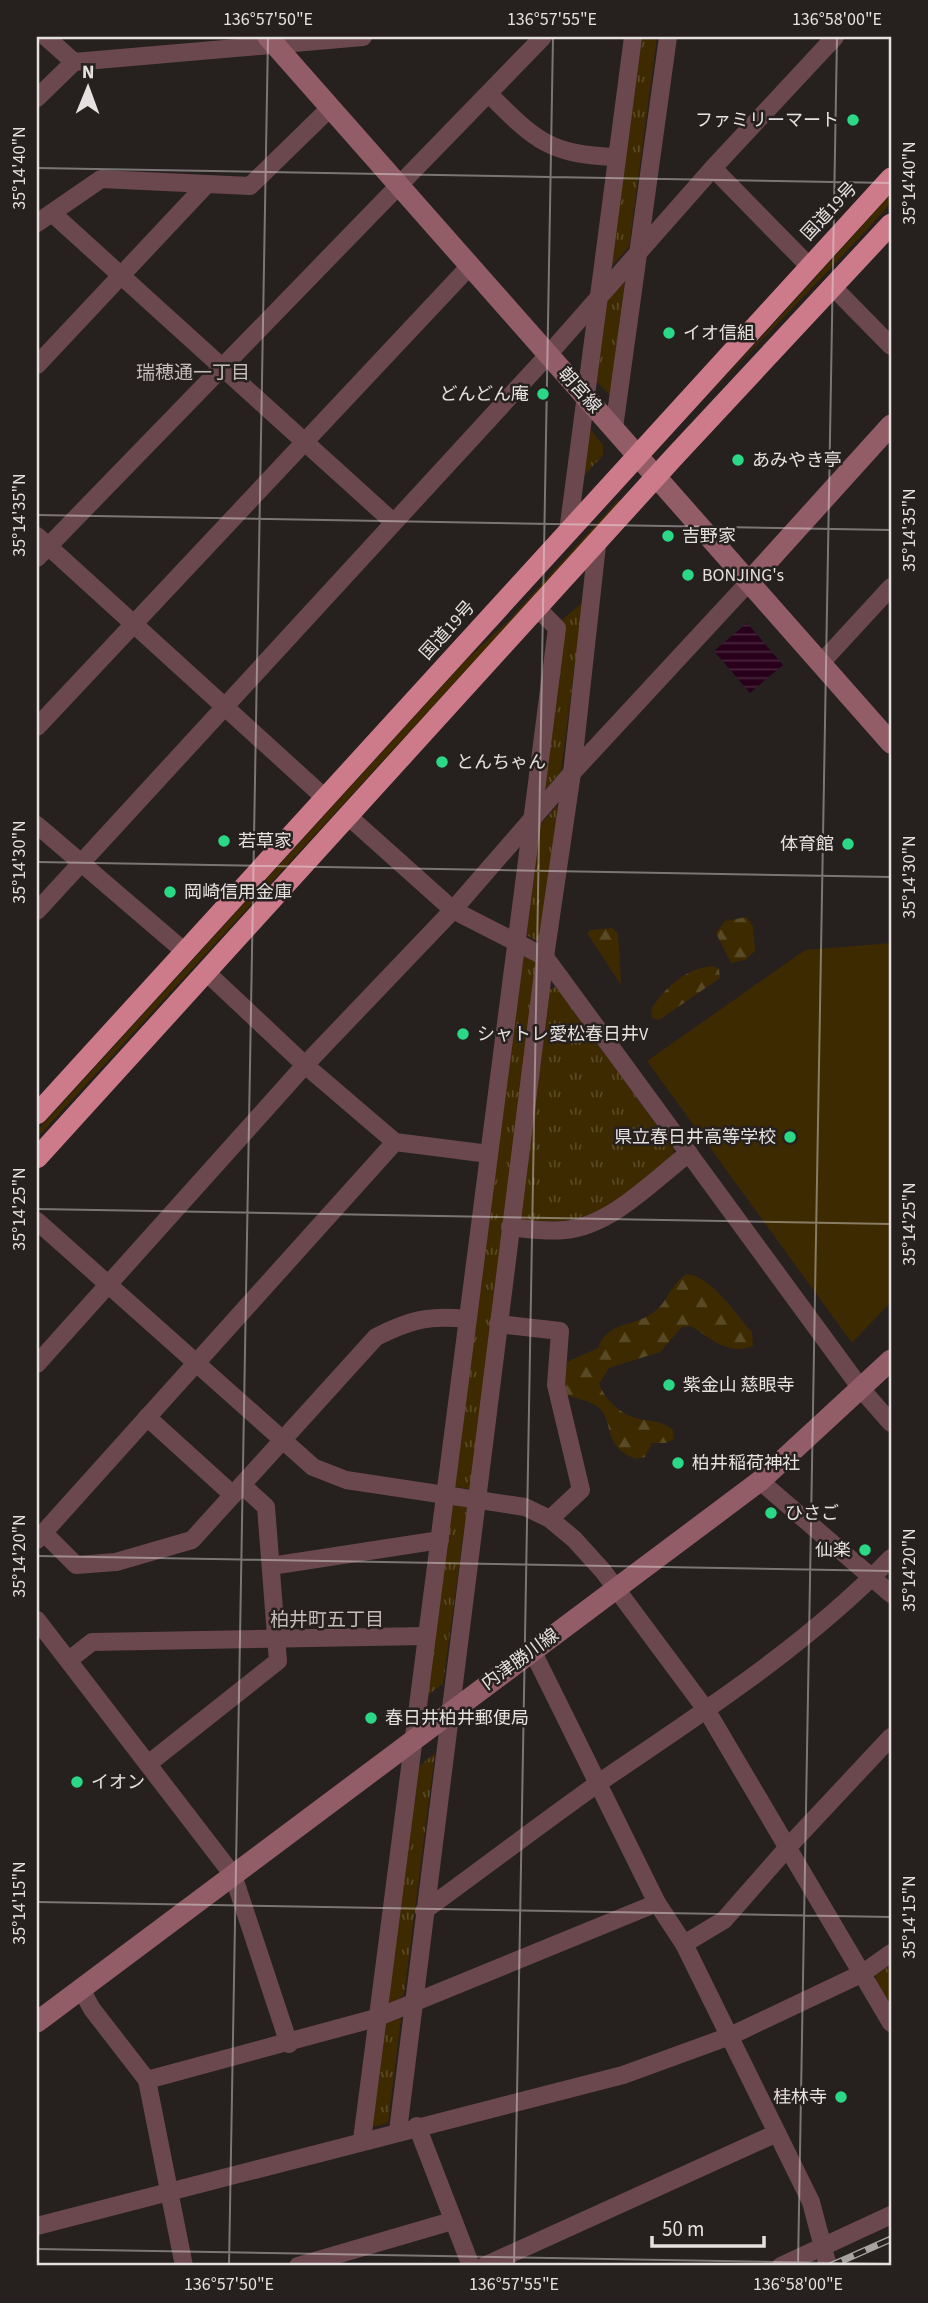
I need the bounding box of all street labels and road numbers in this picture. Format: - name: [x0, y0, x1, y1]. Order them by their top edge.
- street label: 国道19号: [796, 177, 863, 246]
- street label: 朝宮線: [552, 362, 607, 419]
- street label: 国道19号: [414, 595, 481, 665]
- street label: 内津勝川線: [477, 1623, 564, 1696]

